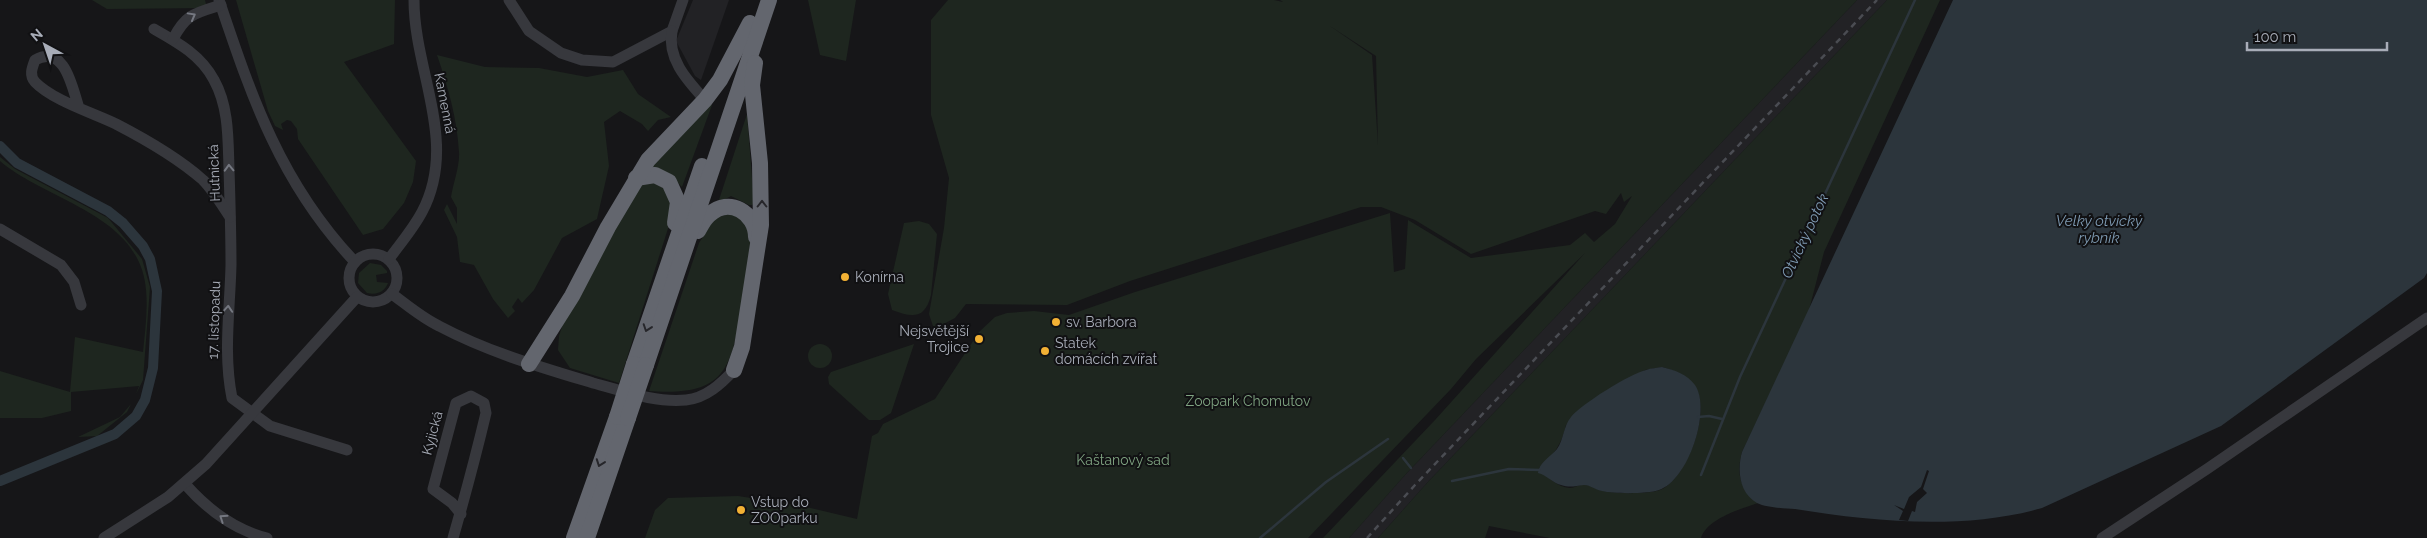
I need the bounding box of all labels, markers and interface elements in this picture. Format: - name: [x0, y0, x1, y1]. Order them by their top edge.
- one-way arrow: [186, 12, 195, 22]
- north arrow: [20, 20, 70, 70]
- scale bar: [2247, 20, 2387, 52]
- text: N: [27, 25, 46, 45]
- text: 100 m: [2254, 28, 2296, 46]
- street label: Kamenná: [431, 71, 459, 135]
- street label: Hutnická: [205, 144, 223, 202]
- one-way arrow: [224, 164, 234, 172]
- water label: Otvický potok: [1778, 191, 1832, 281]
- one-way arrow: [757, 200, 767, 208]
- water label: Velký otvický rybník: [2056, 212, 2143, 247]
- place label: Konírna: [855, 269, 904, 285]
- marker: Konírna: [839, 271, 851, 283]
- street label: 17. listopadu: [205, 280, 223, 360]
- one-way arrow: [223, 305, 234, 313]
- place label: sv. Barbora: [1066, 314, 1137, 330]
- marker: sv. Barbora: [1050, 316, 1062, 328]
- one-way arrow: [642, 323, 652, 332]
- place label: Nejsvětější Trojice: [899, 323, 970, 355]
- marker: Nejsvětější Trojice: [973, 333, 985, 345]
- place label: Statek domácích zvířat: [1055, 335, 1158, 367]
- marker: Statek domácích zvířat: [1039, 345, 1051, 357]
- park label: Zoopark Chomutov: [1186, 393, 1311, 409]
- street label: Kyjická: [418, 409, 446, 457]
- park label: Kaštanový sad: [1076, 452, 1170, 468]
- one-way arrow: [596, 458, 606, 466]
- place label: Vstup do ZOOparku: [751, 494, 817, 526]
- marker: Vstup do ZOOparku: [735, 504, 747, 516]
- one-way arrow: [219, 514, 228, 524]

